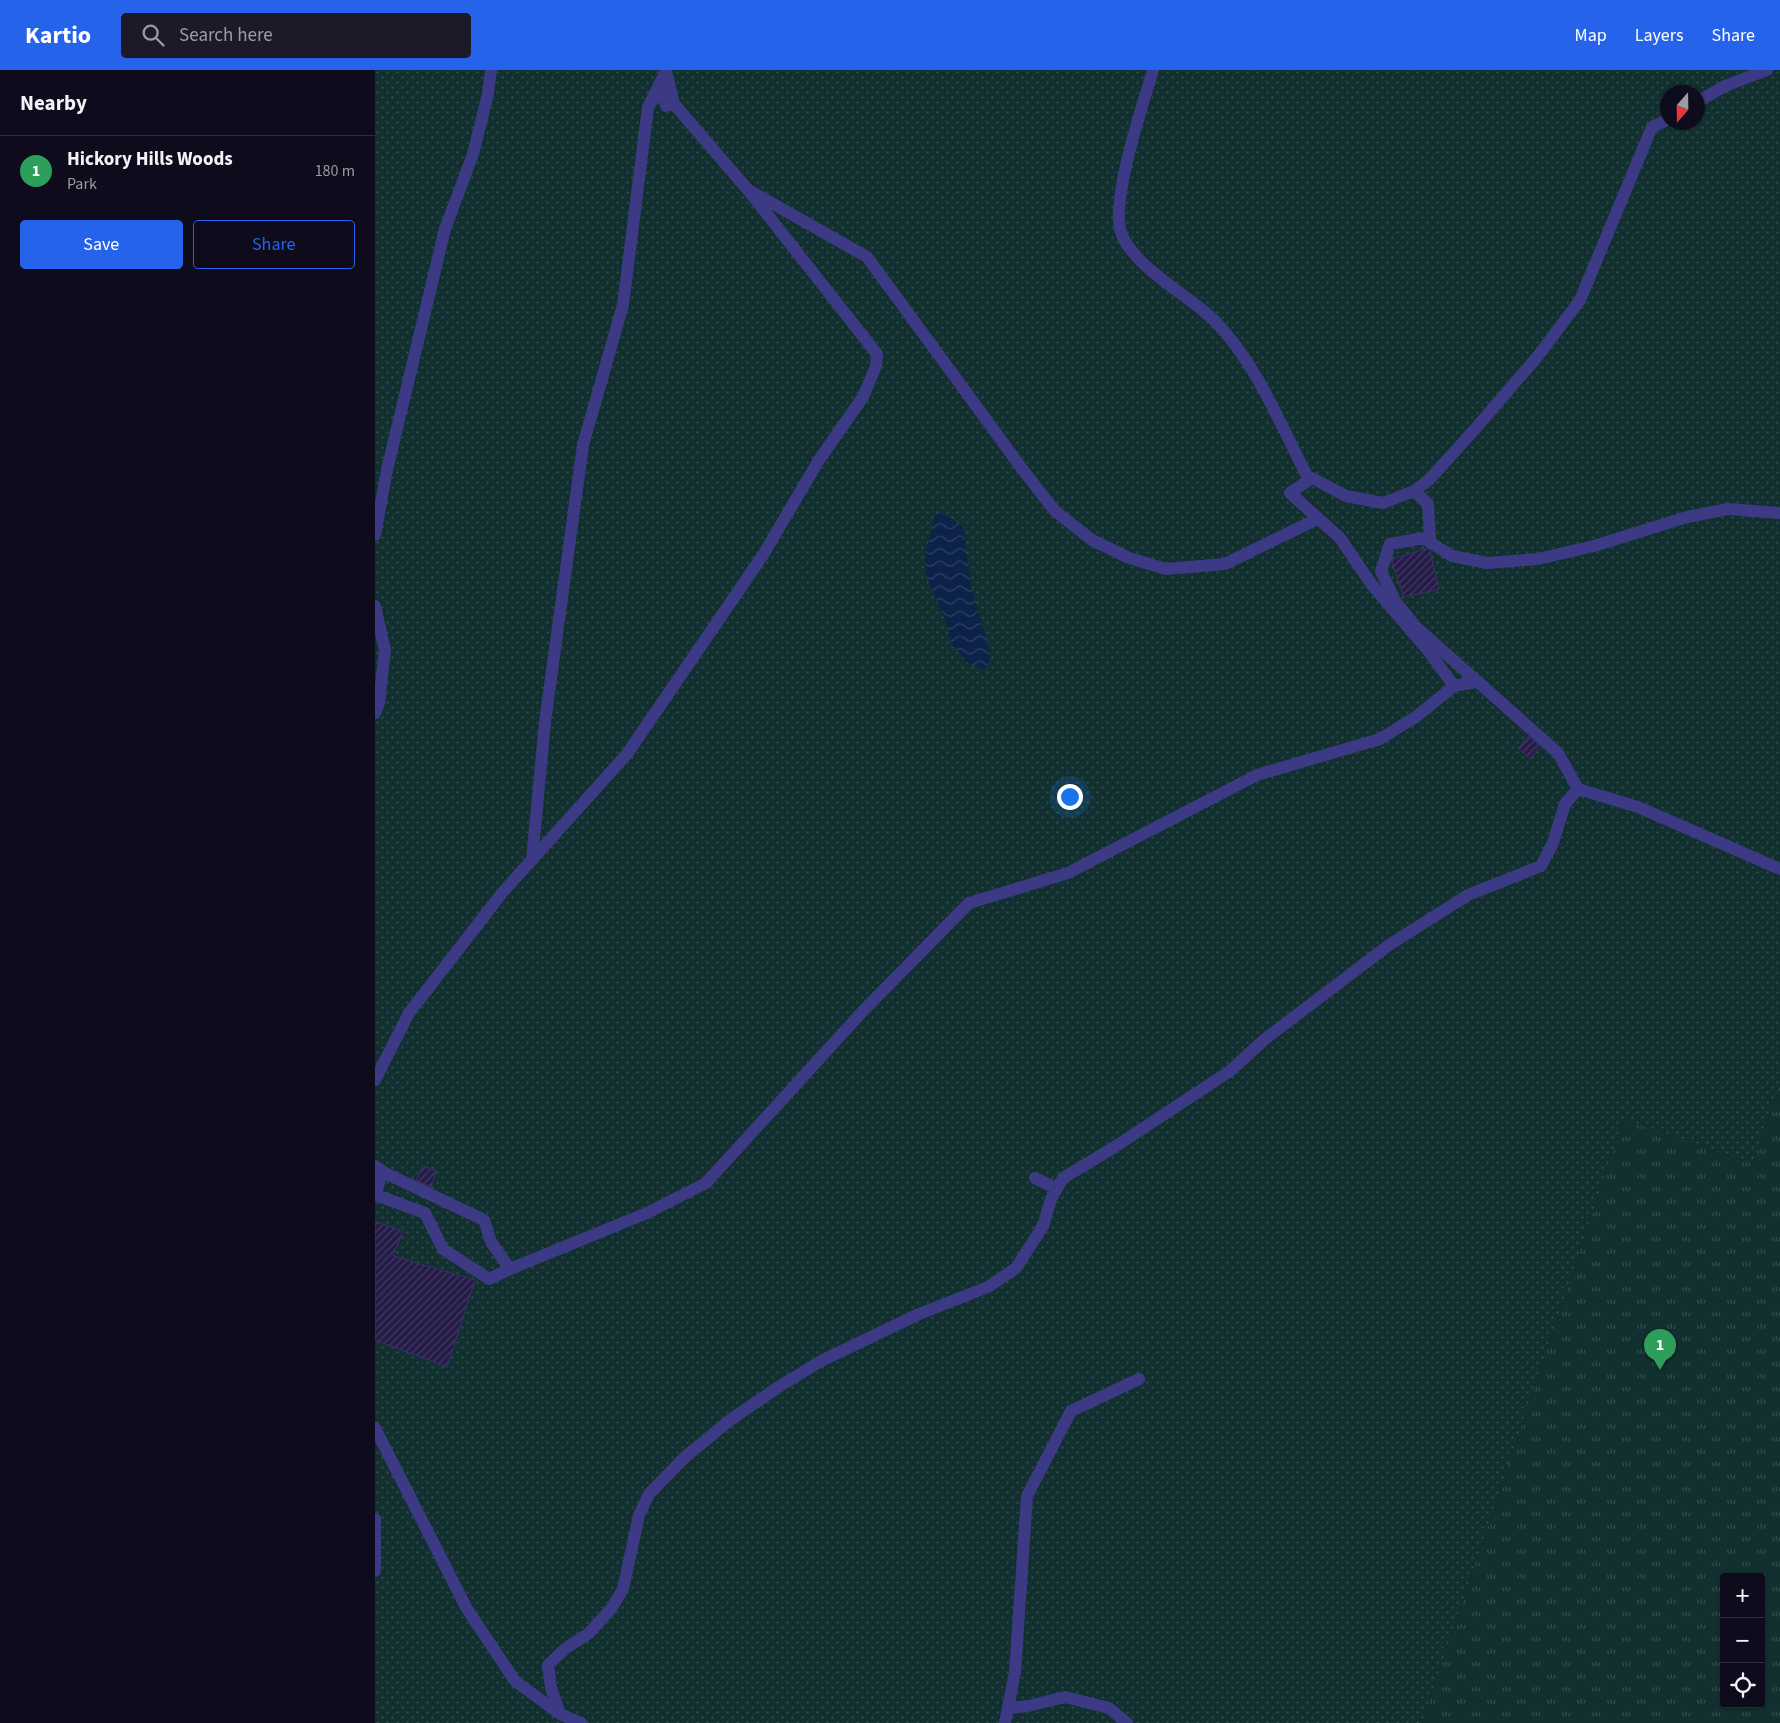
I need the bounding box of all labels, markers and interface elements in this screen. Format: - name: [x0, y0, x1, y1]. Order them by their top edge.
- search box: [121, 13, 471, 58]
- text: Kartio: [25, 18, 91, 53]
- icon: search: [139, 21, 167, 49]
- text: Search here: [179, 22, 273, 49]
- text: Map: [1575, 23, 1607, 48]
- text: Layers: [1635, 23, 1684, 48]
- text: Share: [1712, 23, 1755, 48]
- north arrow: [1660, 85, 1705, 130]
- text: Nearby: [20, 88, 87, 118]
- text: Hickory Hills Woods: [67, 146, 233, 173]
- text: 1: [32, 160, 40, 182]
- text: 180 m: [315, 160, 355, 182]
- text: Park: [67, 173, 97, 195]
- button: Save: [20, 220, 183, 269]
- button: Share: [193, 220, 355, 269]
- your location: [1057, 784, 1083, 810]
- pin: 1: [1644, 1329, 1676, 1370]
- map controls: [1720, 1573, 1765, 1708]
- button: +: [1720, 1573, 1765, 1618]
- button: −: [1720, 1618, 1765, 1663]
- button: locate: [1720, 1663, 1765, 1708]

